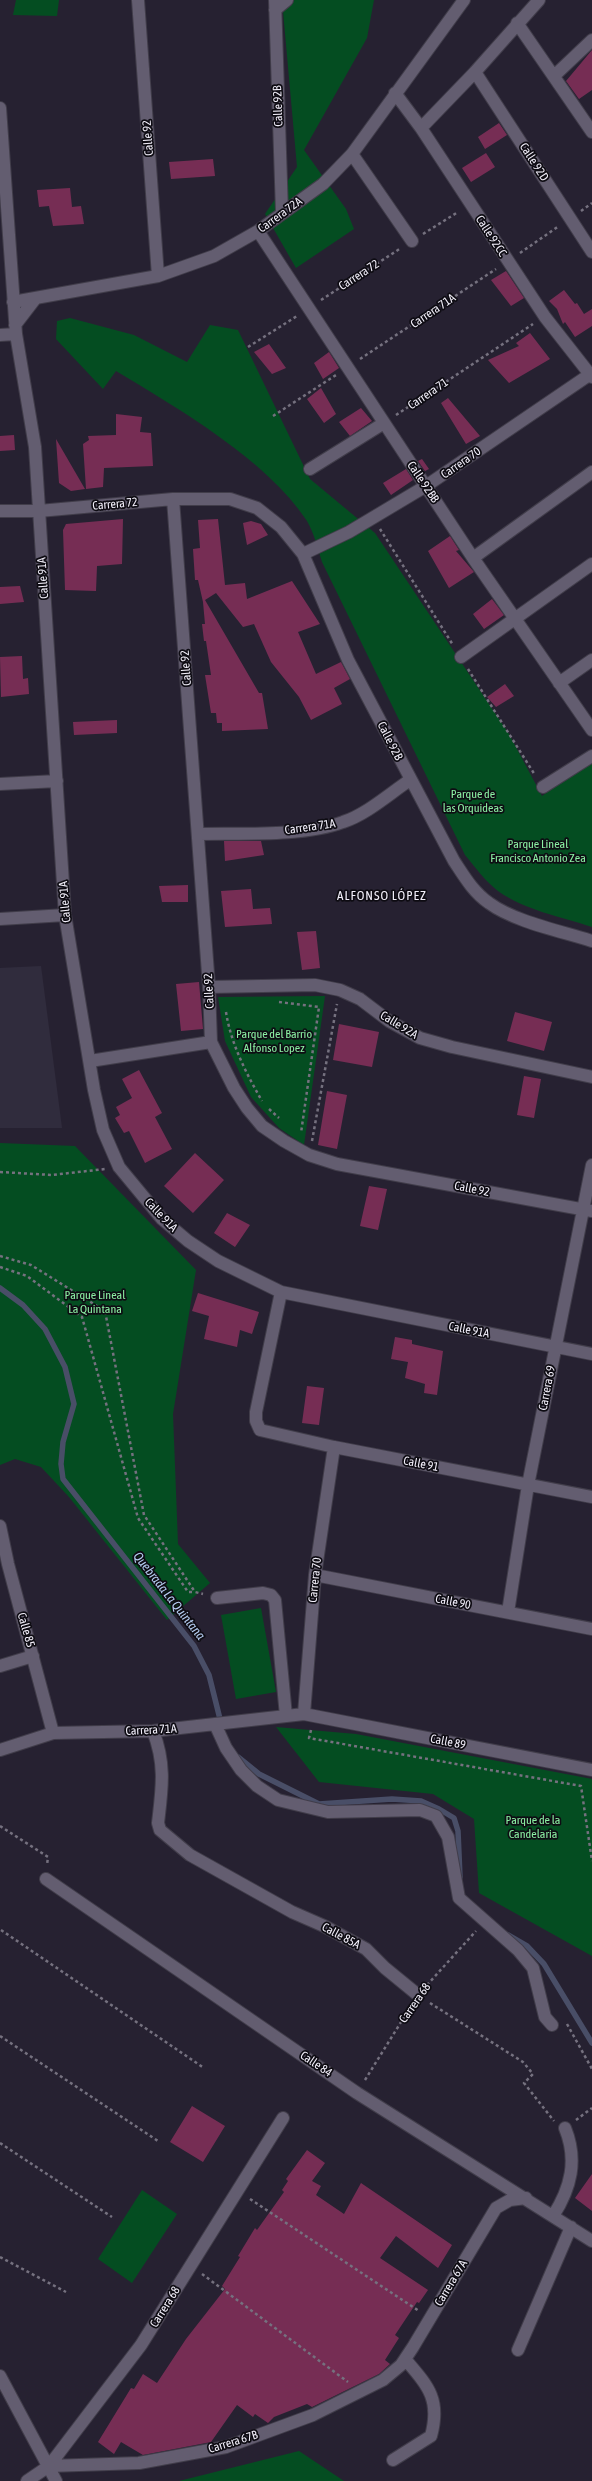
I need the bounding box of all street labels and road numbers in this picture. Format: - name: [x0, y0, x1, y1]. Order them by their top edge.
- street label: Calle 92B: [270, 85, 286, 127]
- street label: Calle 92: [140, 120, 156, 156]
- street label: Calle 92D: [516, 140, 552, 184]
- street label: Carrera 72A: [255, 194, 305, 236]
- street label: Calle 92CC: [472, 213, 510, 259]
- street label: Carrera 72: [336, 257, 382, 293]
- street label: Carrera 71A: [408, 291, 458, 331]
- street label: Carrera 71: [405, 375, 451, 413]
- street label: Carrera 70: [438, 444, 484, 482]
- street label: Calle 92BB: [404, 459, 442, 505]
- street label: Carrera 72: [92, 495, 138, 513]
- street label: Calle 91A: [34, 557, 52, 599]
- street label: Calle 92: [178, 650, 194, 686]
- street label: Calle 92B: [374, 719, 406, 763]
- street label: Carrera 71A: [284, 816, 336, 838]
- street label: Calle 91A: [56, 881, 74, 923]
- street label: Calle 92: [201, 973, 217, 1009]
- street label: Calle 92A: [378, 1008, 420, 1042]
- street label: Calle 92: [453, 1179, 491, 1199]
- street label: Calle 91A: [141, 1195, 181, 1235]
- street label: Calle 91A: [447, 1319, 491, 1341]
- street label: Carrera 69: [536, 1364, 558, 1412]
- street label: Calle 91: [402, 1454, 440, 1474]
- street label: Carrera 70: [305, 1557, 325, 1603]
- street label: Calle 90: [434, 1592, 472, 1612]
- street label: Calle 85: [14, 1611, 38, 1649]
- street label: Carrera 71A: [125, 1721, 177, 1739]
- street label: Calle 89: [429, 1732, 467, 1752]
- street label: Calle 85A: [319, 1920, 363, 1952]
- street label: Carrera 68: [396, 1980, 434, 2026]
- street label: Calle 84: [297, 2048, 335, 2080]
- street label: Carrera 67A: [432, 2257, 470, 2309]
- street label: Carrera 68: [147, 2284, 183, 2330]
- street label: Carrera 67B: [207, 2428, 259, 2456]

